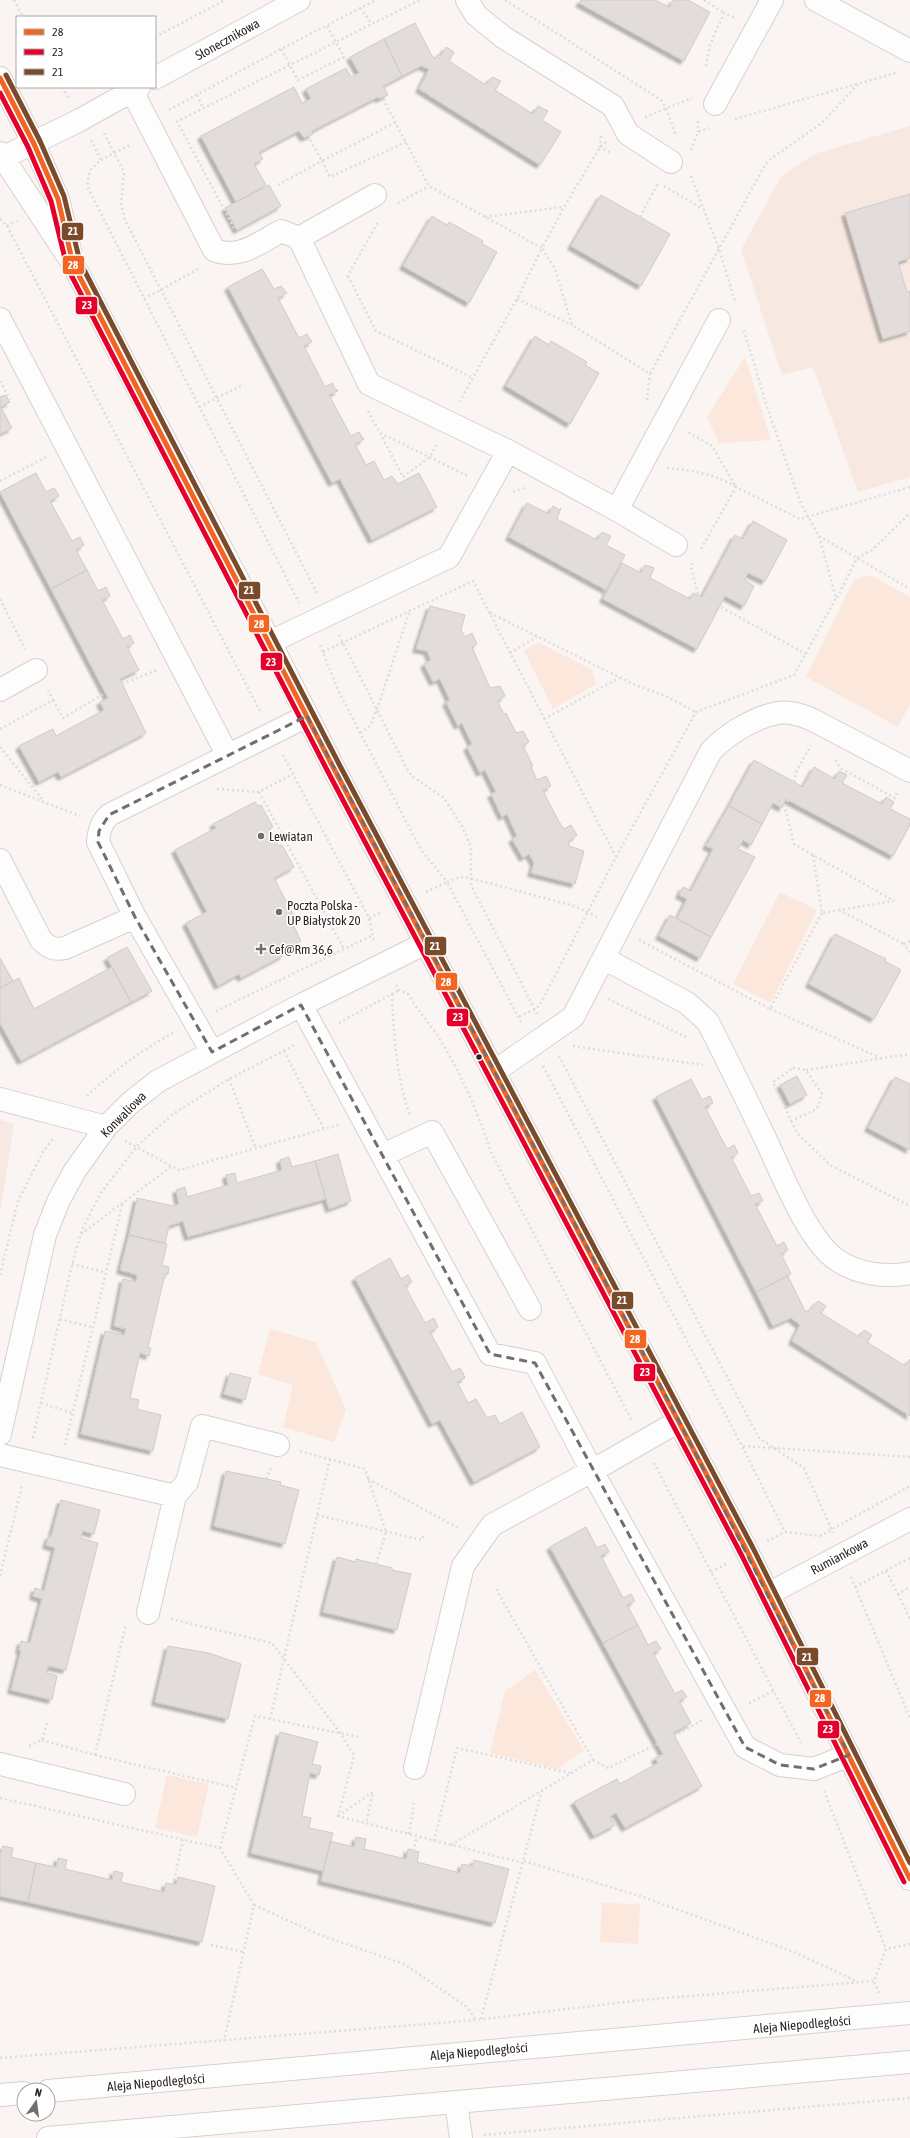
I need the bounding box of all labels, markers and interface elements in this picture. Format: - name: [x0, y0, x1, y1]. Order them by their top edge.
- legend: [16, 16, 156, 88]
- street label: Słonecznikowa: [193, 16, 262, 63]
- text: 28: [52, 25, 64, 39]
- text: 23: [52, 45, 63, 59]
- text: 21: [52, 65, 64, 79]
- line badge: 21: [61, 222, 84, 241]
- text: 21: [68, 225, 78, 237]
- line badge: 28: [62, 255, 85, 275]
- text: 28: [68, 259, 78, 271]
- line badge: 23: [75, 296, 98, 315]
- text: 23: [82, 299, 92, 311]
- line badge: 21: [238, 581, 261, 600]
- text: 21: [244, 584, 254, 596]
- line badge: 28: [248, 614, 270, 633]
- text: 28: [254, 618, 264, 630]
- line badge: 23: [260, 652, 283, 671]
- text: 23: [266, 656, 276, 668]
- place label: Lewiatan: [269, 829, 313, 844]
- marker: Lewiatan: [256, 831, 266, 841]
- place label: Poczta Polska - UP Białystok 20: [287, 898, 361, 928]
- marker: Poczta Polska - UP Białystok 20: [274, 907, 284, 917]
- line badge: 21: [424, 936, 447, 956]
- text: 21: [430, 940, 440, 952]
- place label: Cef@Rm 36,6: [269, 942, 333, 957]
- marker: Cef@Rm 36,6: [256, 944, 266, 954]
- line badge: 28: [435, 972, 458, 991]
- text: 28: [441, 976, 451, 988]
- line badge: 23: [446, 1008, 469, 1027]
- text: 23: [453, 1011, 463, 1023]
- unlabelled marker: [474, 1052, 484, 1062]
- street label: Konwaliowa: [97, 1088, 149, 1140]
- line badge: 21: [611, 1291, 634, 1310]
- text: 21: [617, 1294, 627, 1306]
- line badge: 28: [624, 1329, 647, 1349]
- text: 28: [630, 1333, 640, 1345]
- line badge: 23: [633, 1363, 656, 1382]
- text: 23: [640, 1366, 650, 1378]
- street label: Rumiankowa: [808, 1535, 870, 1578]
- line badge: 21: [796, 1647, 819, 1666]
- text: 21: [802, 1651, 812, 1663]
- line badge: 28: [809, 1689, 832, 1708]
- text: 28: [815, 1692, 825, 1704]
- line badge: 23: [817, 1720, 840, 1739]
- text: 23: [823, 1723, 833, 1735]
- street label: Aleja Niepodległości: [753, 2013, 852, 2036]
- street label: Aleja Niepodległości: [430, 2040, 529, 2063]
- street label: Aleja Niepodległości: [107, 2071, 206, 2094]
- north arrow: [16, 2082, 56, 2122]
- text: N: [34, 2086, 43, 2099]

